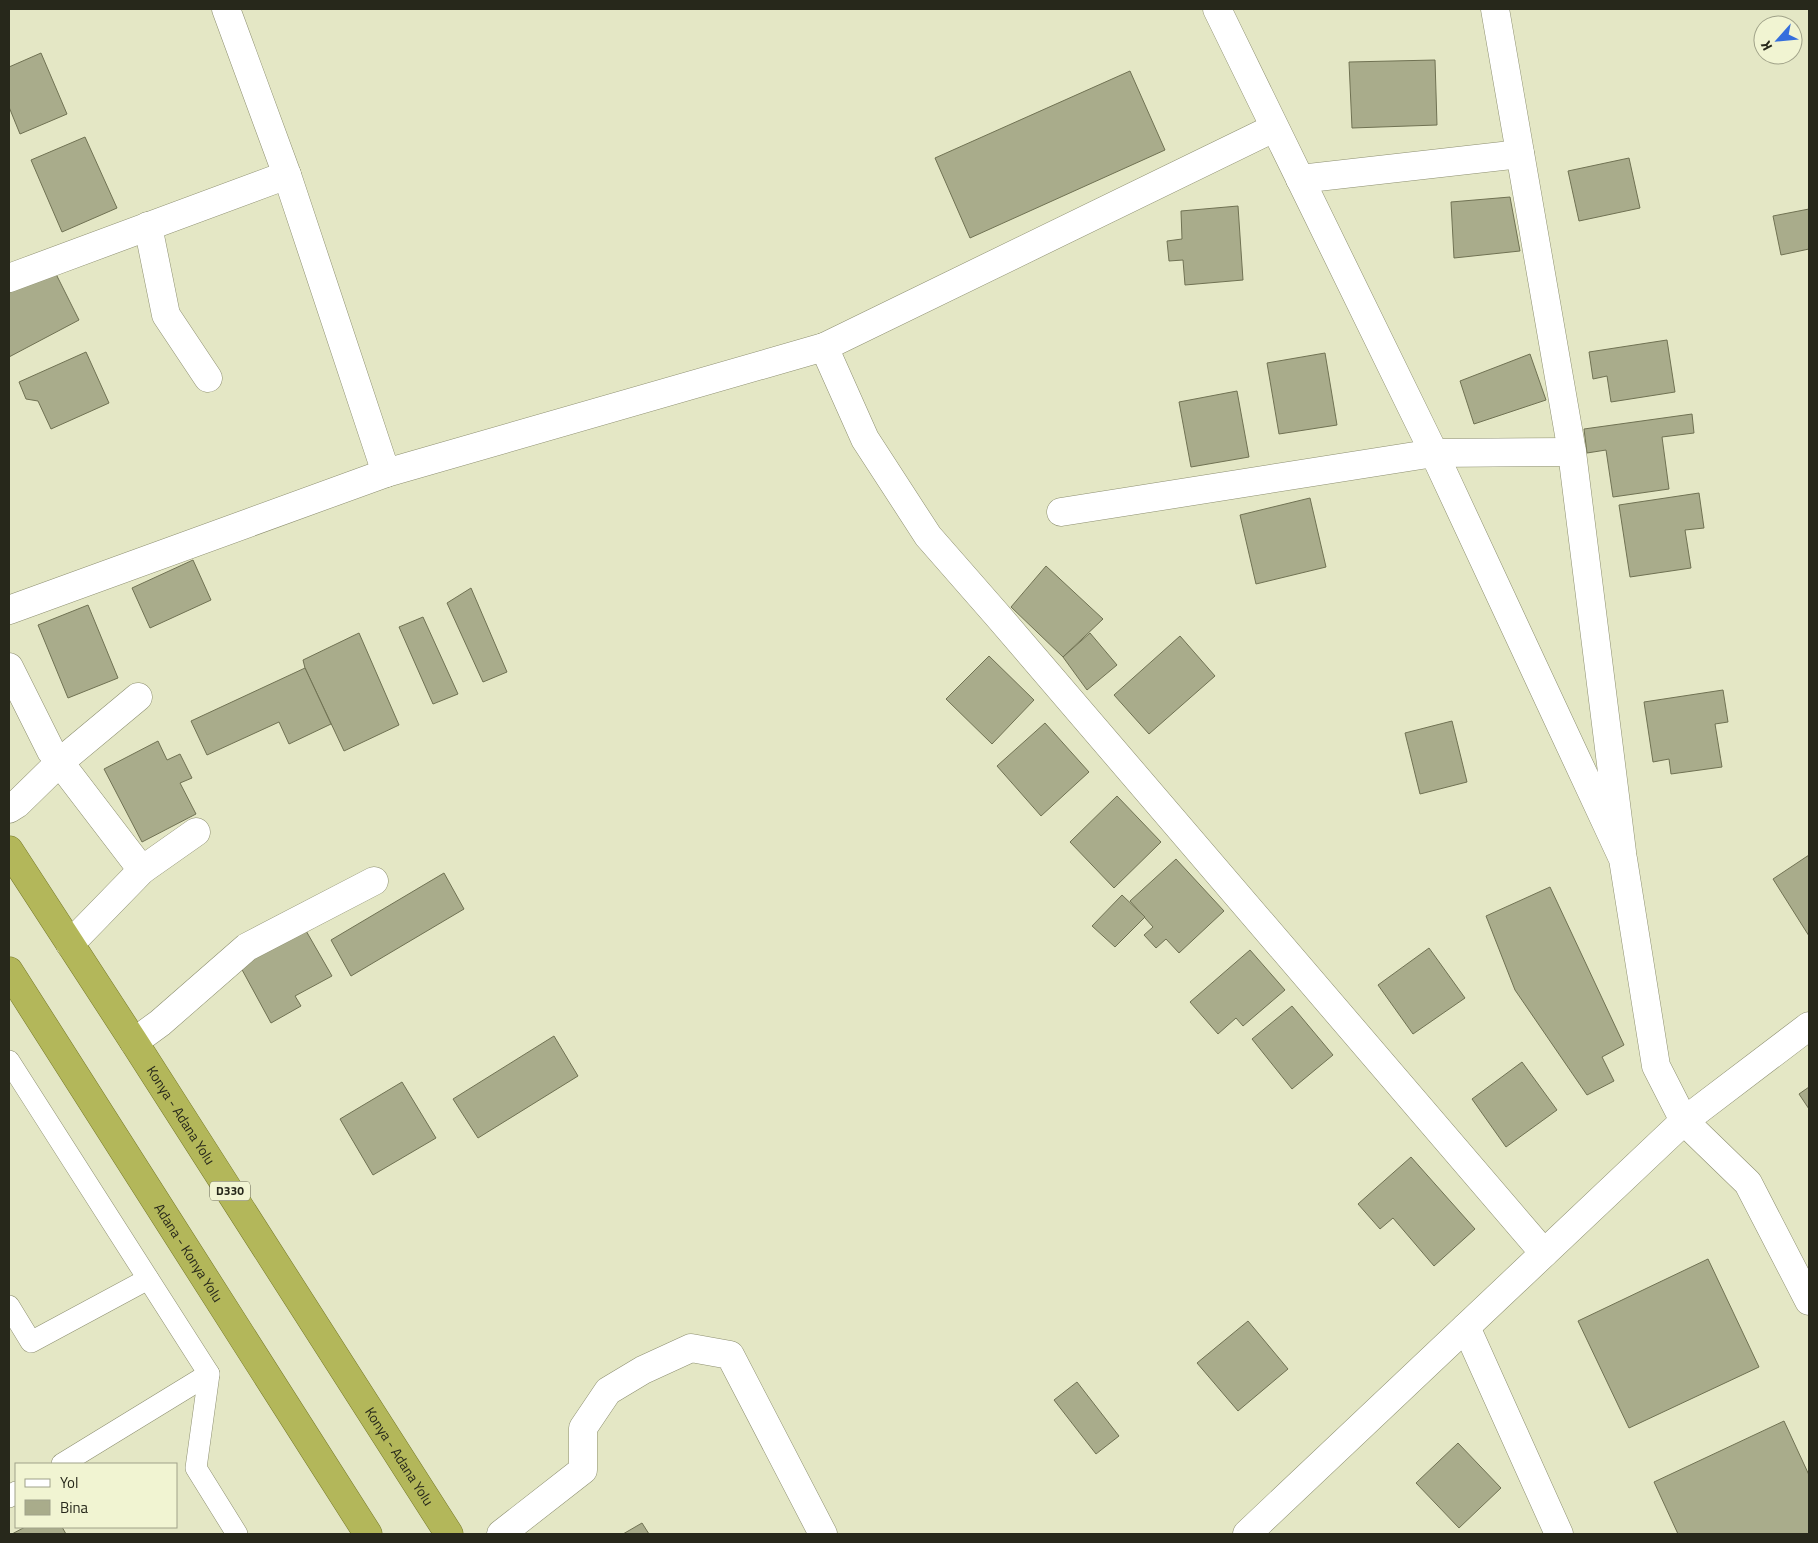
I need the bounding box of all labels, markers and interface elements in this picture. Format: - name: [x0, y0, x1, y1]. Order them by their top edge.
- north arrow: [1753, 15, 1803, 65]
- text: K: [1754, 37, 1777, 55]
- street label: Konya - Adana Yolu: [142, 1061, 221, 1168]
- road number: D330: [210, 1182, 250, 1200]
- street label: Adana - Konya Yolu: [150, 1199, 228, 1306]
- street label: Konya - Adana Yolu: [360, 1403, 439, 1509]
- legend: [15, 1463, 178, 1528]
- text: Yol: [60, 1471, 78, 1494]
- text: Bina: [60, 1496, 89, 1519]

